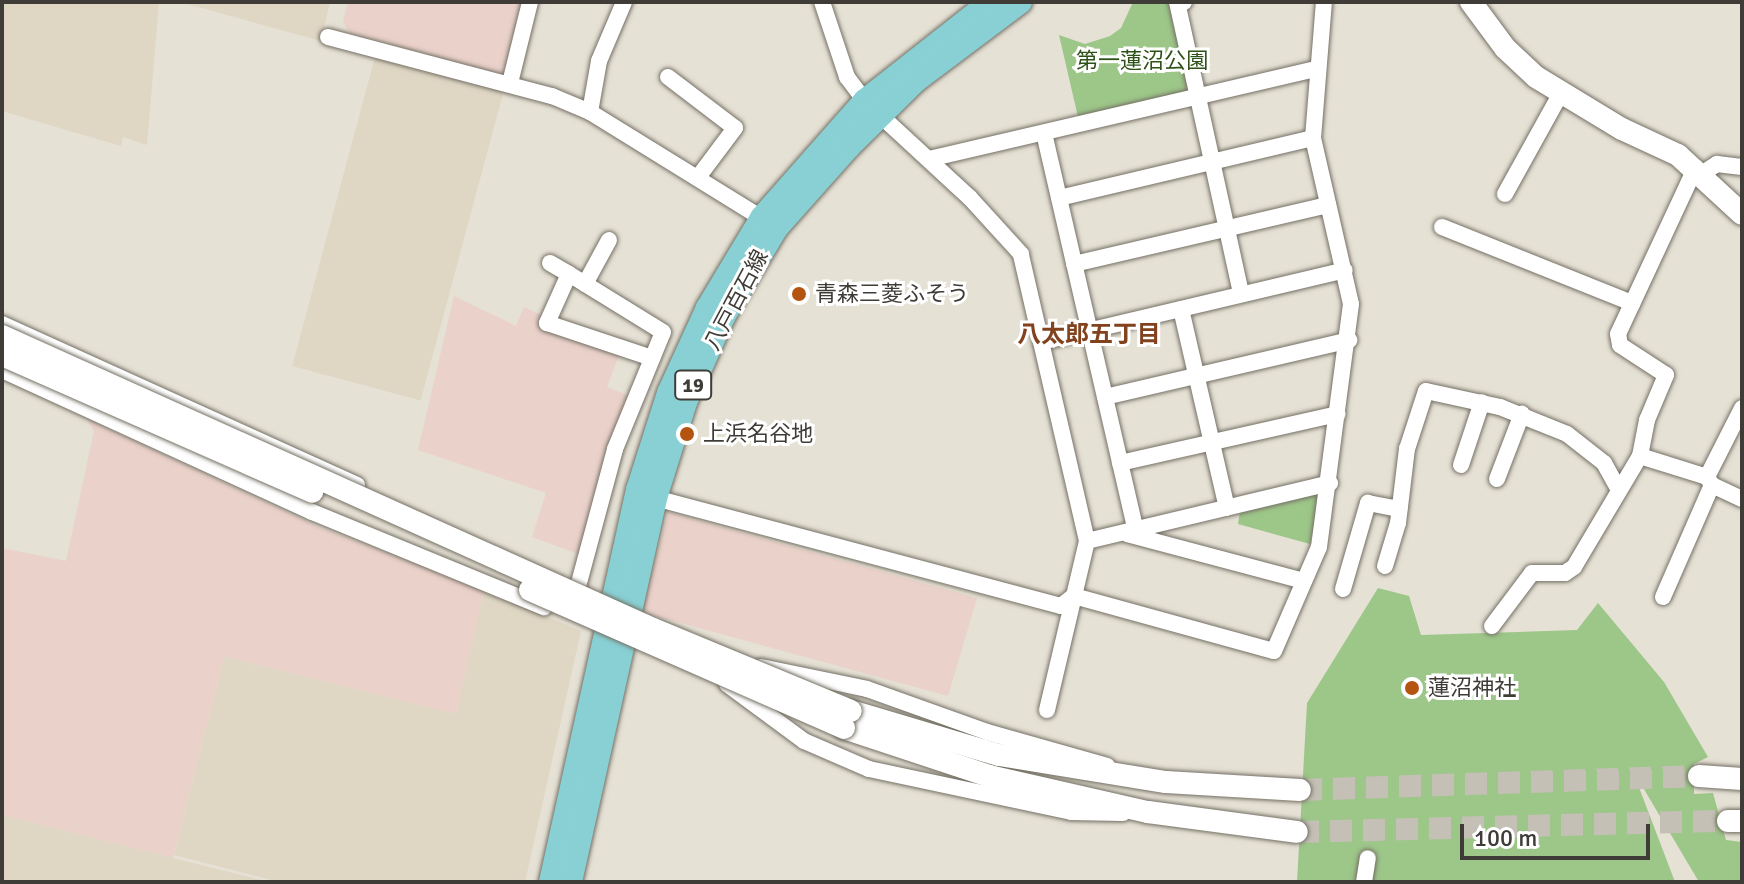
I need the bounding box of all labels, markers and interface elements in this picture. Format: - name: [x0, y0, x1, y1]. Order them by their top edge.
- park label: 第一蓮沼公園: [1076, 48, 1208, 74]
- street label: 八戸百石線: [699, 245, 773, 355]
- place label: 青森三菱ふそう: [815, 281, 969, 307]
- marker: 青森三菱ふそう: [790, 285, 808, 303]
- district label: 八太郎五丁目: [1017, 321, 1161, 349]
- road number: 19: [673, 369, 713, 401]
- place label: 上浜名谷地: [703, 421, 813, 447]
- marker: 上浜名谷地: [678, 425, 696, 443]
- place label: 蓮沼神社: [1428, 675, 1516, 701]
- marker: 蓮沼神社: [1403, 679, 1421, 697]
- scale bar: [1464, 808, 1654, 858]
- text: 100 m: [1474, 823, 1537, 853]

